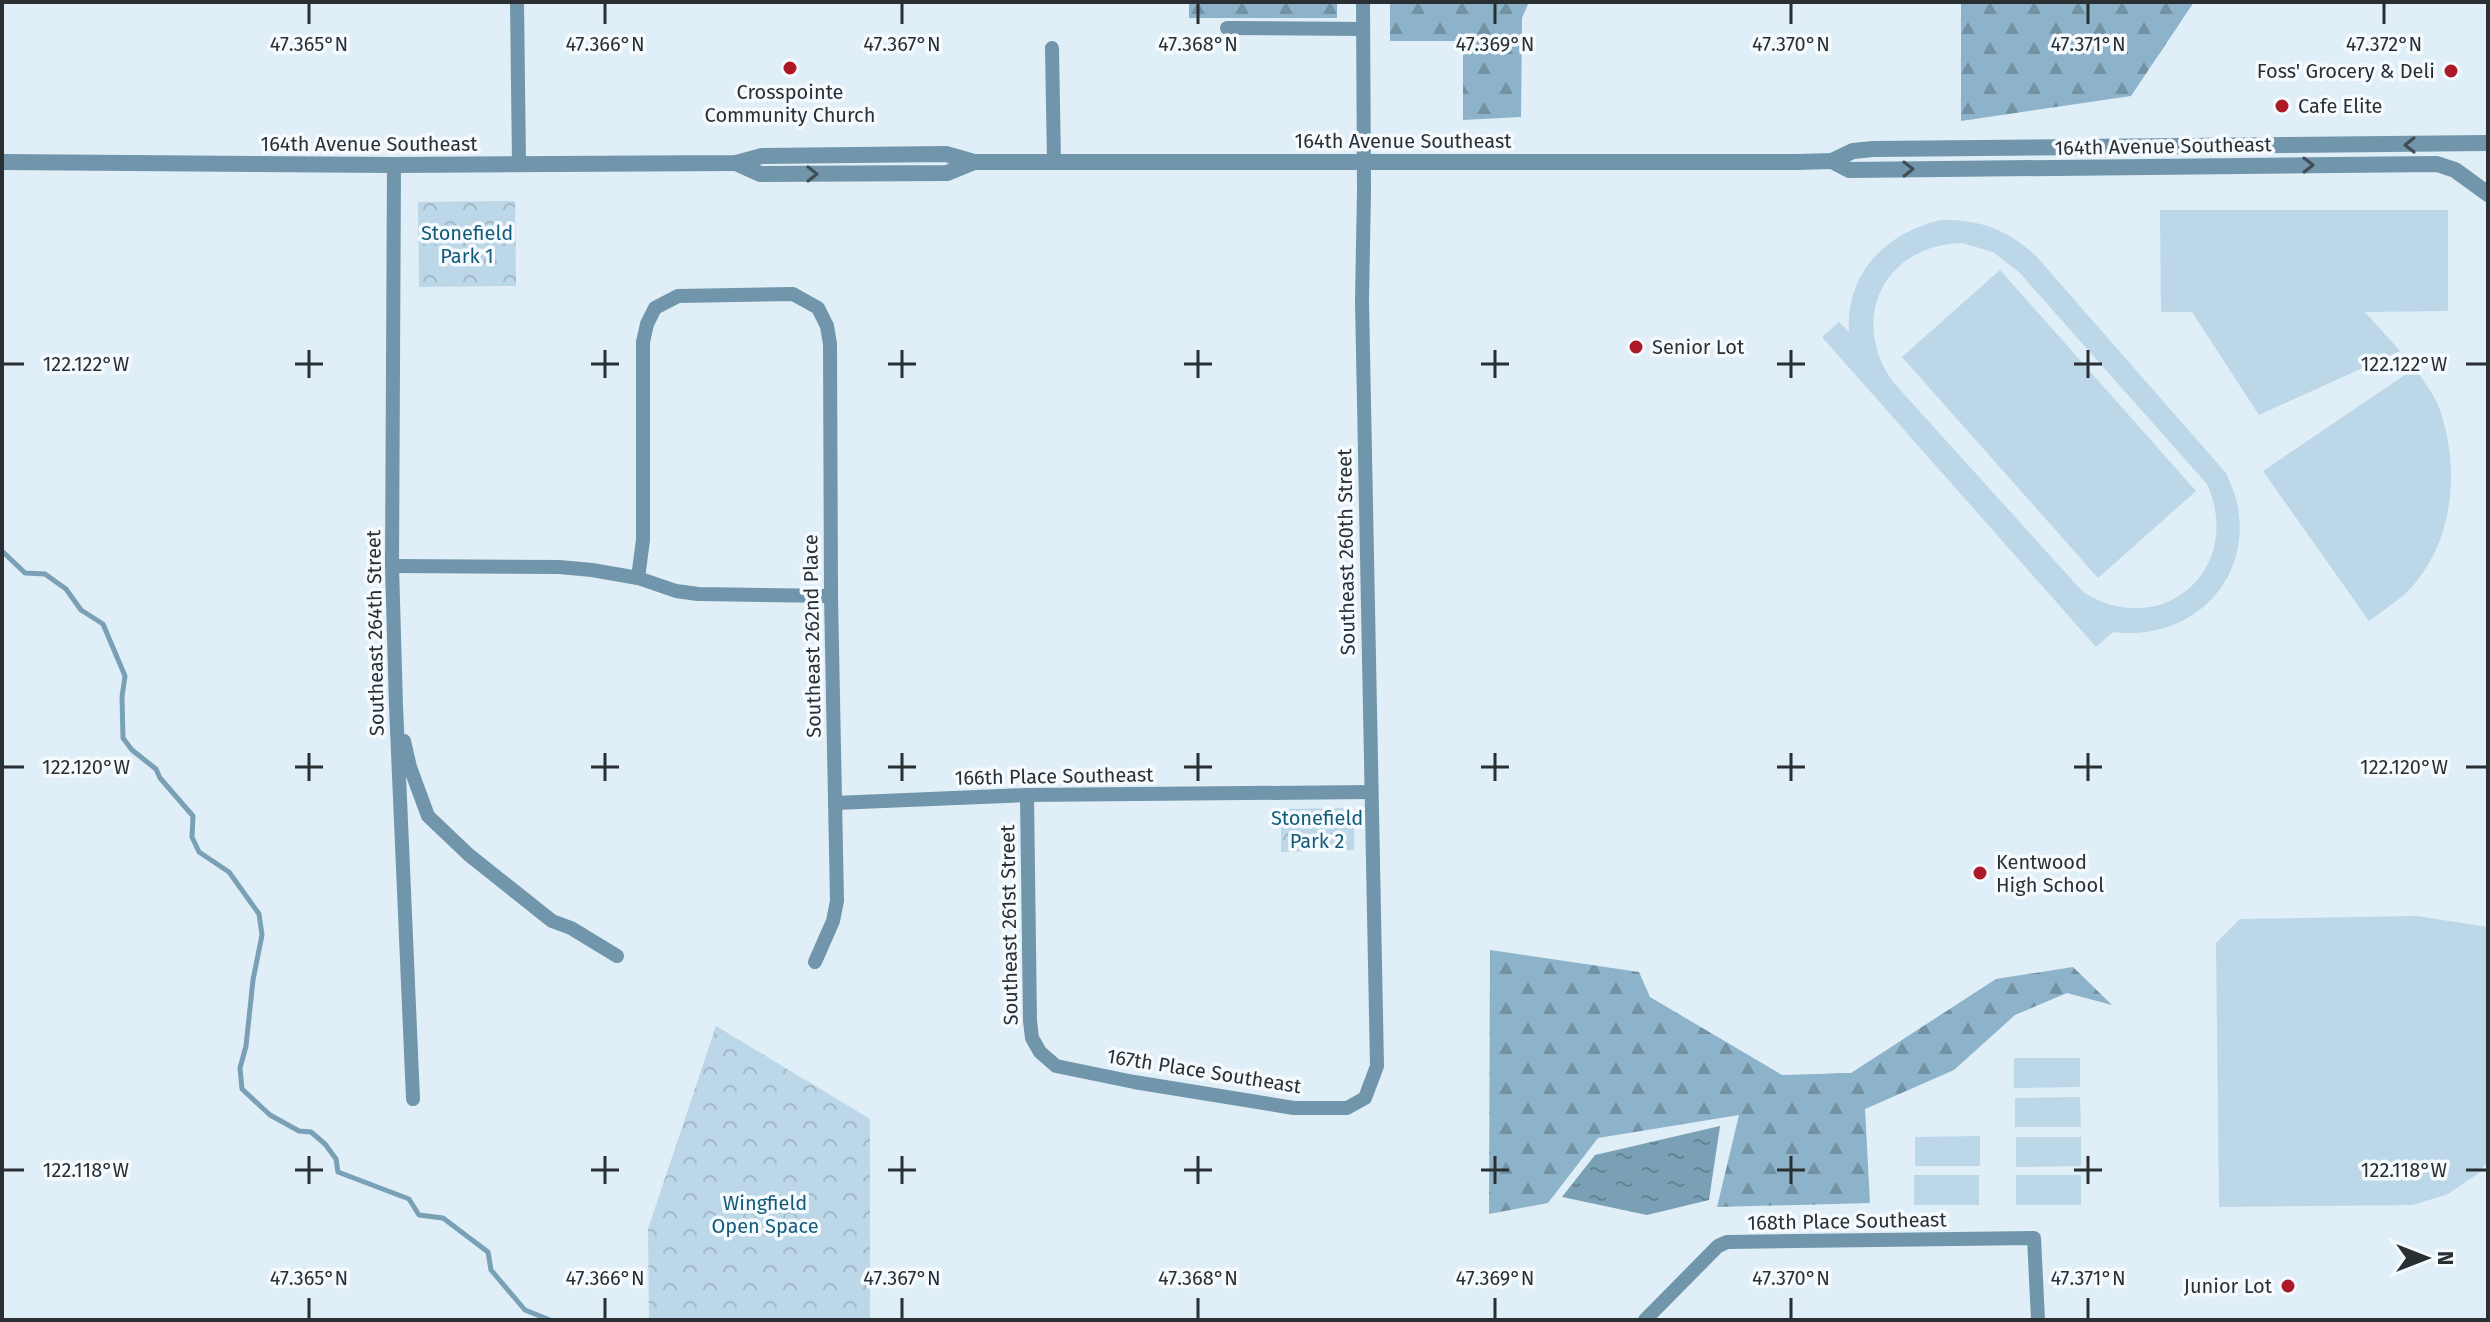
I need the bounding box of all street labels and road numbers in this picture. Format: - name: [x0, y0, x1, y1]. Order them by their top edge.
- street label: 164th Avenue Southeast: [1295, 129, 1512, 153]
- street label: 164th Avenue Southeast: [261, 132, 478, 156]
- street label: 164th Avenue Southeast: [2054, 132, 2272, 160]
- street label: Southeast 260th Street: [1332, 448, 1360, 656]
- street label: Southeast 264th Street: [361, 529, 389, 736]
- street label: Southeast 262nd Place: [798, 534, 826, 738]
- street label: 166th Place Southeast: [954, 762, 1154, 790]
- street label: Southeast 261st Street: [995, 824, 1023, 1026]
- street label: 167th Place Southeast: [1105, 1044, 1304, 1098]
- street label: 168th Place Southeast: [1747, 1207, 1948, 1235]

